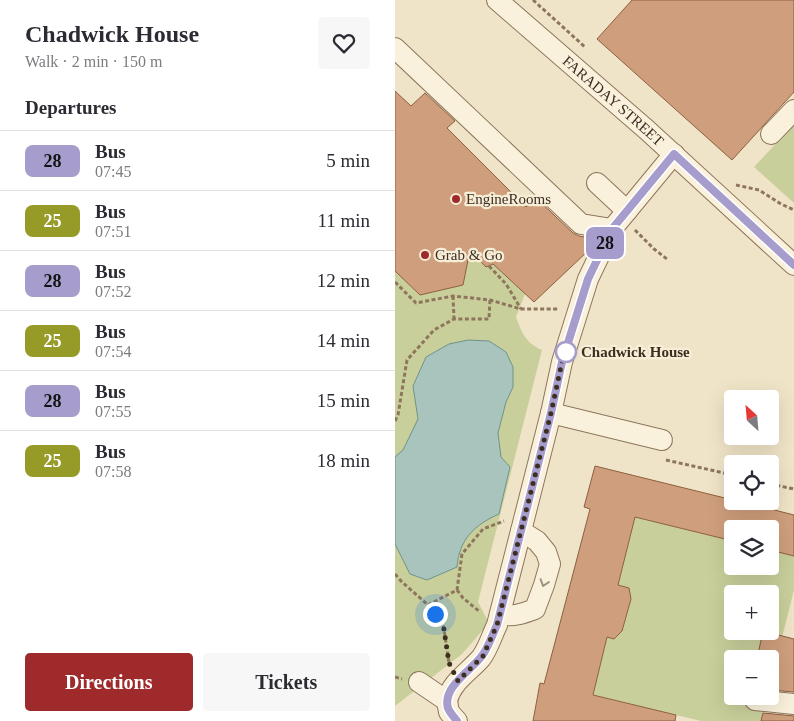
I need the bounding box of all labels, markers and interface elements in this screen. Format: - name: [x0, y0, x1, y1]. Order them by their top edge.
- button: heart: [318, 17, 370, 69]
- text: Chadwick House: [25, 21, 199, 47]
- text: Walk · 2 min · 150 m: [25, 53, 162, 70]
- street label: FARADAY STREET: [560, 53, 667, 149]
- text: Departures: [25, 97, 116, 118]
- text: Bus: [95, 141, 126, 162]
- text: 5 min: [326, 150, 370, 171]
- text: 28: [44, 151, 62, 171]
- text: 07:45: [95, 163, 131, 180]
- place label: EngineRooms: [466, 191, 551, 207]
- marker: EngineRooms: [450, 193, 462, 205]
- text: Bus: [95, 201, 126, 222]
- text: 11 min: [317, 210, 370, 231]
- text: 25: [44, 211, 62, 231]
- text: 07:51: [95, 223, 131, 240]
- line badge: 28: [583, 227, 627, 259]
- text: 28: [596, 233, 614, 253]
- place label: Grab & Go: [435, 247, 503, 263]
- marker: Grab & Go: [419, 249, 431, 261]
- text: Bus: [95, 261, 126, 282]
- text: 12 min: [317, 270, 370, 291]
- text: 28: [44, 271, 62, 291]
- text: 07:52: [95, 283, 131, 300]
- text: Bus: [95, 321, 126, 342]
- text: 14 min: [317, 330, 370, 351]
- text: 25: [44, 331, 62, 351]
- marker: Chadwick House: [555, 341, 577, 363]
- text: 07:54: [95, 343, 131, 360]
- place label: Chadwick House: [581, 344, 690, 360]
- text: Bus: [95, 381, 126, 402]
- text: 15 min: [317, 390, 370, 411]
- north arrow: [724, 390, 779, 445]
- map controls: [724, 390, 779, 705]
- text: 28: [44, 391, 62, 411]
- text: 07:55: [95, 403, 131, 420]
- text: Bus: [95, 441, 126, 462]
- text: 18 min: [317, 450, 370, 471]
- text: 25: [44, 451, 62, 471]
- button: locate: [724, 455, 779, 510]
- text: 07:58: [95, 463, 131, 480]
- button: layers: [724, 520, 779, 575]
- one-way arrow: [540, 579, 550, 587]
- button: +: [724, 585, 779, 640]
- your location: [423, 602, 448, 627]
- button: −: [724, 650, 779, 705]
- button: Directions: [25, 653, 193, 711]
- button: Tickets: [203, 653, 370, 711]

